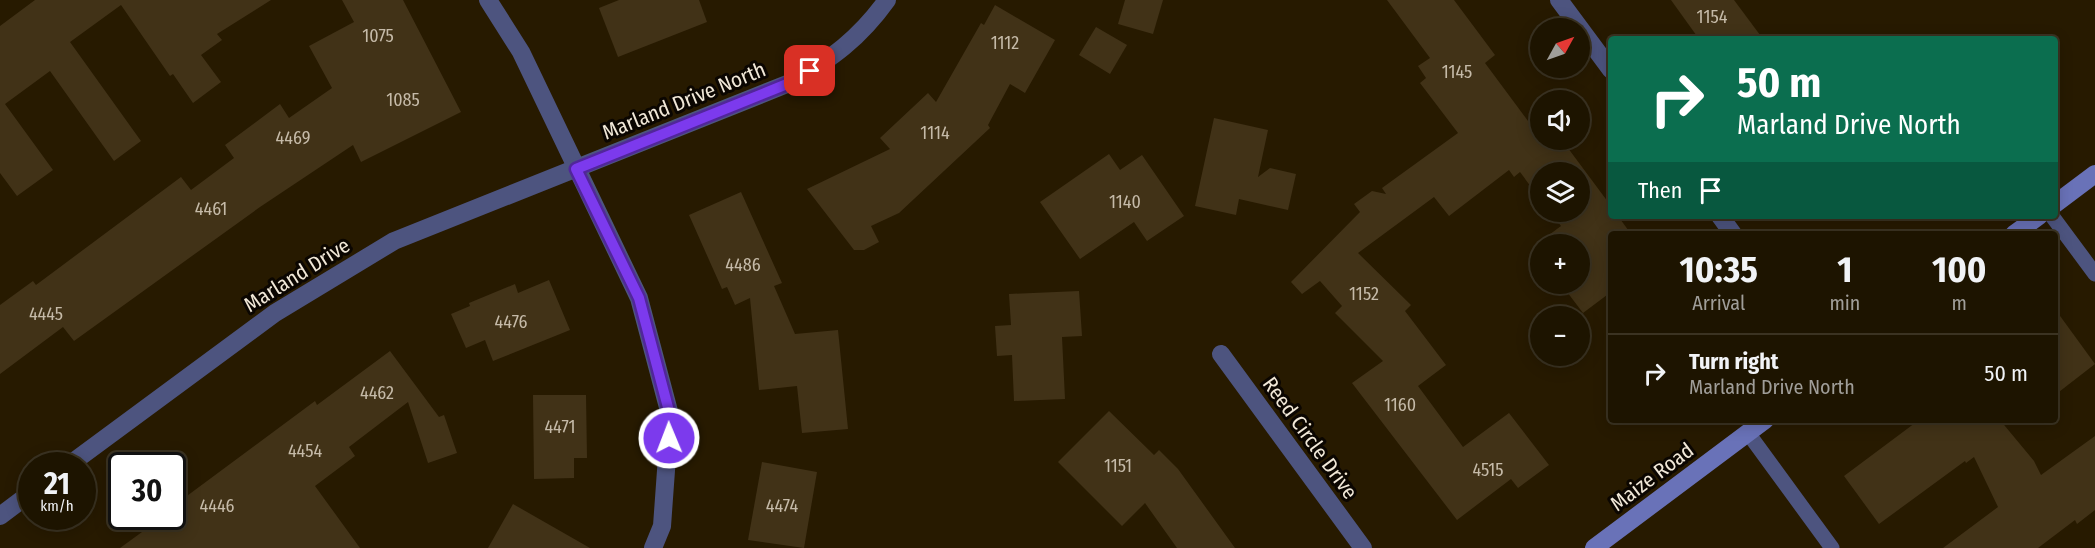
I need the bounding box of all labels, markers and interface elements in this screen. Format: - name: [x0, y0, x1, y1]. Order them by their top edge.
- house number: 1154: [1697, 6, 1728, 28]
- north arrow: [1530, 18, 1590, 78]
- map controls: [1530, 18, 1590, 366]
- house number: 1075: [362, 25, 394, 47]
- house number: 1112: [991, 32, 1019, 54]
- pin: [784, 45, 835, 96]
- icon: arrive: [793, 54, 826, 87]
- street label: Marland Drive North: [598, 56, 770, 146]
- text: 50 m: [1737, 58, 1821, 108]
- icon: right: [1638, 60, 1716, 138]
- house number: 1145: [1442, 61, 1472, 83]
- house number: 1085: [386, 89, 420, 111]
- button: sound: [1530, 90, 1590, 150]
- text: Marland Drive North: [1737, 109, 1961, 141]
- house number: 1114: [920, 122, 950, 144]
- house number: 4469: [276, 127, 310, 149]
- button: layers: [1530, 162, 1590, 222]
- icon: arrive: [1694, 174, 1727, 207]
- text: Then: [1638, 177, 1682, 204]
- house number: 1140: [1109, 191, 1141, 213]
- house number: 4461: [195, 198, 227, 220]
- street label: Marland Drive: [239, 232, 355, 318]
- button: +: [1530, 234, 1590, 294]
- text: 10:35: [1680, 248, 1758, 292]
- text: 1: [1837, 248, 1853, 292]
- text: 100: [1932, 248, 1986, 292]
- house number: 4486: [725, 254, 761, 276]
- house number: 1152: [1349, 283, 1379, 305]
- text: Arrival: [1692, 291, 1745, 315]
- text: min: [1829, 291, 1860, 315]
- text: m: [1952, 291, 1967, 315]
- house number: 4445: [29, 303, 63, 325]
- button: −: [1530, 306, 1590, 366]
- house number: 4476: [495, 311, 528, 333]
- text: Turn right: [1689, 348, 1778, 375]
- icon: right: [1638, 357, 1671, 390]
- text: 50 m: [1984, 360, 2028, 387]
- street label: Reed Circle Drive: [1257, 372, 1363, 504]
- text: Marland Drive North: [1689, 375, 1855, 399]
- house number: 4462: [360, 382, 394, 404]
- house number: 1160: [1384, 394, 1416, 416]
- position arrow: [637, 406, 701, 470]
- house number: 4471: [544, 416, 576, 438]
- street label: Maize Road: [1605, 437, 1699, 517]
- house number: 4454: [288, 440, 322, 462]
- speed limit sign: 30: [108, 452, 186, 530]
- house number: 1151: [1104, 455, 1132, 477]
- house number: 4515: [1472, 459, 1504, 481]
- text: 21: [44, 466, 70, 502]
- house number: 4446: [199, 495, 235, 517]
- house number: 4474: [766, 495, 799, 517]
- text: km/h: [40, 497, 74, 515]

